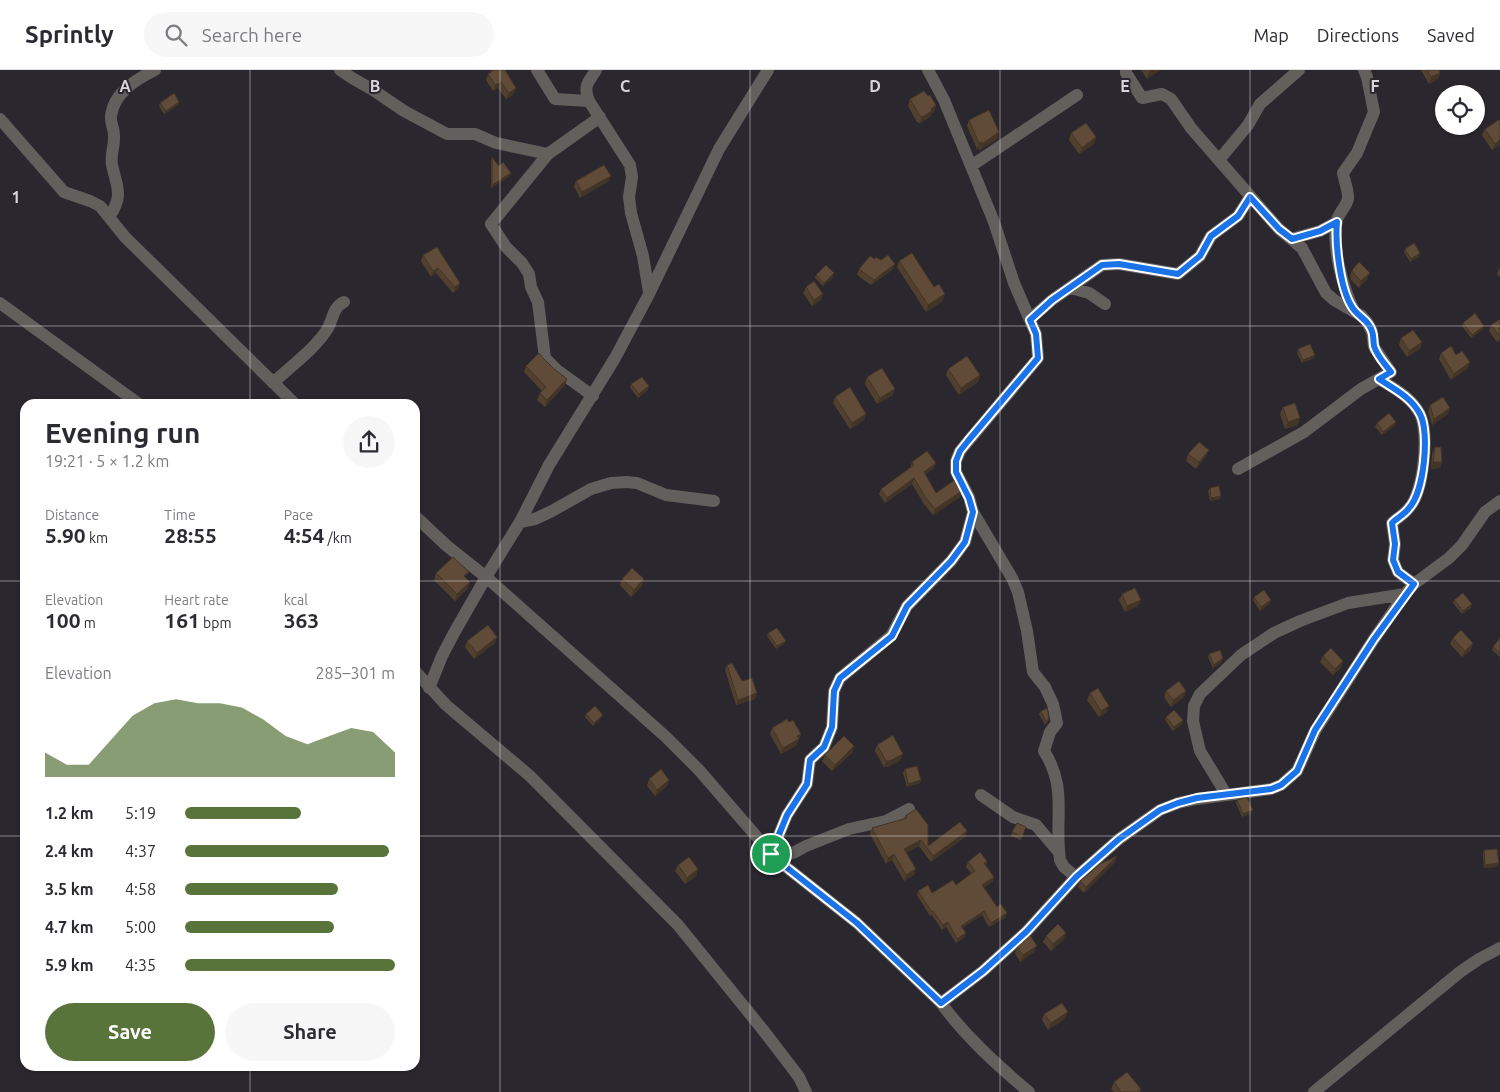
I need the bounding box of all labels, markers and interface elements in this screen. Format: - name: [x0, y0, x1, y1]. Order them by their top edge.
- search box: [144, 12, 494, 57]
- text: Sprintly: [25, 21, 114, 48]
- icon: search: [162, 21, 190, 49]
- text: Search here: [202, 24, 302, 46]
- text: Map: [1253, 25, 1289, 45]
- text: Directions: [1317, 25, 1399, 45]
- text: Saved: [1427, 25, 1475, 45]
- text: A: [119, 77, 131, 95]
- text: B: [370, 77, 380, 95]
- text: C: [620, 77, 630, 95]
- text: D: [869, 77, 881, 95]
- text: E: [1120, 77, 1130, 95]
- text: F: [1371, 77, 1380, 95]
- map controls: [1435, 85, 1485, 135]
- button: locate: [1435, 85, 1485, 135]
- text: 1: [11, 188, 21, 206]
- button: share: [343, 416, 395, 468]
- text: Evening run: [45, 417, 200, 448]
- text: 19:21 · 5 × 1.2 km: [45, 452, 169, 470]
- text: Distance: [45, 507, 99, 523]
- text: Time: [164, 507, 196, 523]
- text: Pace: [284, 507, 313, 523]
- text: 5.90: [45, 523, 86, 547]
- text: 28:55: [164, 523, 217, 547]
- text: 4:54: [284, 523, 324, 547]
- text: km: [86, 530, 108, 546]
- text: /km: [324, 530, 352, 546]
- text: Elevation: [45, 592, 103, 608]
- text: Heart rate: [164, 592, 229, 608]
- text: kcal: [284, 592, 308, 608]
- text: 100: [45, 608, 81, 632]
- text: 161: [164, 608, 200, 632]
- text: 363: [284, 608, 319, 632]
- text: m: [81, 615, 96, 631]
- text: bpm: [200, 615, 232, 631]
- text: Elevation: [45, 664, 112, 682]
- text: 285–301 m: [315, 664, 395, 682]
- text: 1.2 km: [45, 804, 94, 822]
- text: 5:19: [125, 804, 156, 822]
- pin: [750, 833, 792, 875]
- icon: arrive: [757, 840, 785, 868]
- text: 2.4 km: [45, 842, 94, 860]
- text: 4:37: [125, 842, 156, 860]
- text: 3.5 km: [45, 880, 94, 898]
- text: 4:58: [125, 880, 156, 898]
- text: 4.7 km: [45, 918, 94, 936]
- text: 5:00: [125, 918, 156, 936]
- text: 5.9 km: [45, 956, 94, 974]
- text: 4:35: [125, 956, 156, 974]
- button: Save: [45, 1003, 215, 1061]
- button: Share: [225, 1003, 395, 1061]

